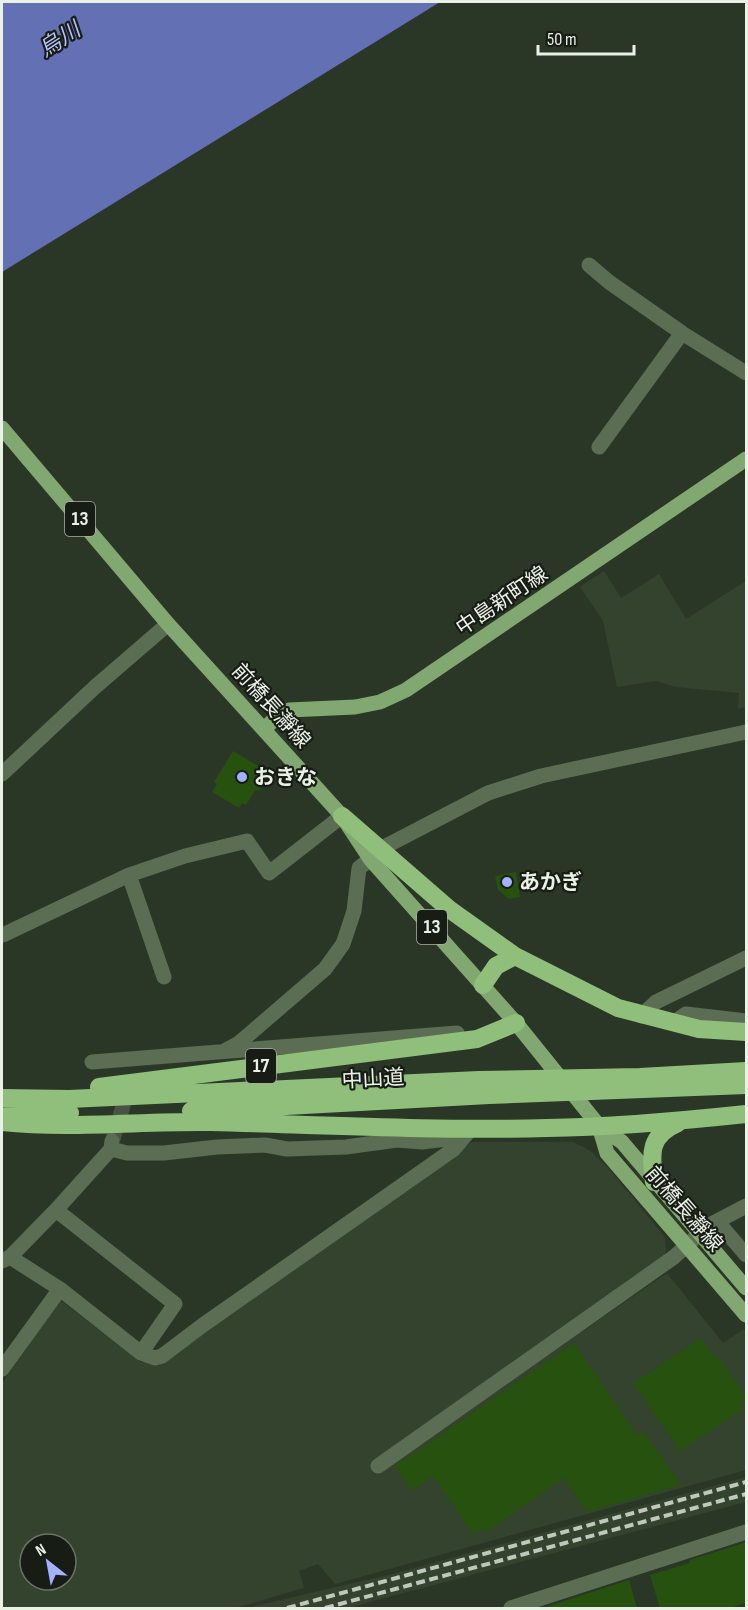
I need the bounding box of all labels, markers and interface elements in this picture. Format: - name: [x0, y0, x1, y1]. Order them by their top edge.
- water label: 烏川: [34, 16, 87, 63]
- scale bar: [538, 18, 634, 56]
- text: 50 m: [547, 29, 577, 50]
- road number: 13: [65, 502, 95, 536]
- street label: 中島新町線: [451, 561, 553, 641]
- street label: 前橋長瀞線: [227, 659, 315, 753]
- place label: おきな: [254, 765, 317, 790]
- marker: おきな: [235, 770, 249, 784]
- place label: あかぎ: [519, 870, 582, 895]
- marker: あかぎ: [500, 875, 514, 889]
- road number: 13: [417, 910, 447, 944]
- road number: 17: [246, 1049, 276, 1083]
- street label: 中山道: [341, 1065, 405, 1093]
- street label: 前橋長瀞線: [640, 1161, 728, 1257]
- north arrow: [18, 1532, 78, 1592]
- text: N: [32, 1540, 50, 1561]

